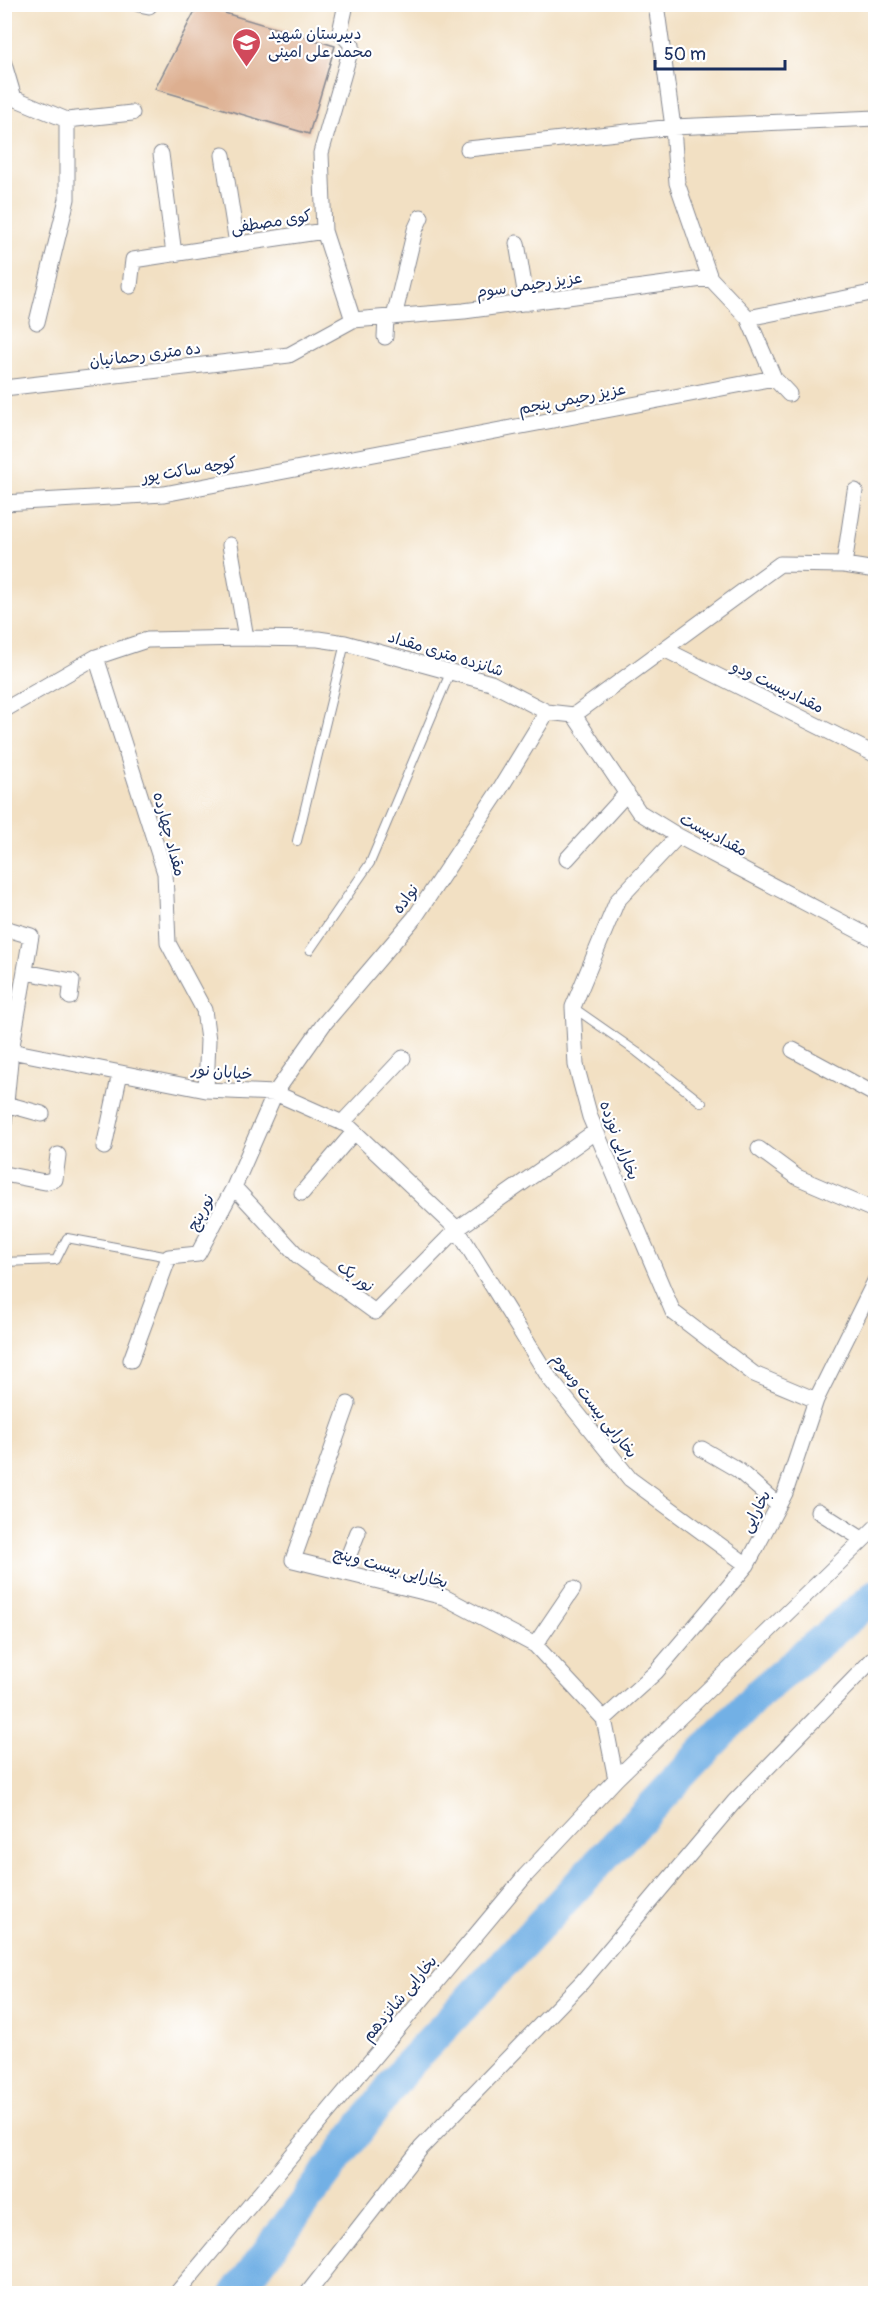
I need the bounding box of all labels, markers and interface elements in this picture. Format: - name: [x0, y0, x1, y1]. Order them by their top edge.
- place label: دبیرستان شهید محمد علی امینی: [268, 24, 372, 62]
- school or university icon: دبیرستان شهید محمد علی امینی: [231, 26, 263, 68]
- scale bar: [655, 33, 786, 71]
- text: 50 m: [664, 43, 706, 66]
- street label: کوی مصطفی: [229, 206, 313, 238]
- street label: عزیز رحیمی سوم: [475, 268, 584, 304]
- street label: ده متری رحمانیان: [88, 338, 202, 372]
- street label: عزیز رحیمی پنجم: [517, 379, 628, 421]
- street label: کوچه ساکت پور: [138, 453, 238, 488]
- street label: شانزده متری مقداد: [386, 627, 506, 681]
- street label: مقدادبیست ودو: [727, 656, 827, 718]
- street label: مقداد چهارده: [148, 790, 190, 879]
- street label: مقدادبیست: [676, 809, 751, 861]
- street label: نواده: [388, 879, 424, 918]
- street label: خیابان نور: [189, 1059, 253, 1085]
- street label: بخارایی نوزده: [595, 1098, 643, 1183]
- street label: نورپنج: [183, 1191, 219, 1234]
- street label: نور یک: [333, 1257, 378, 1297]
- street label: بخارایی بیست وسوم: [545, 1349, 641, 1463]
- street label: بخارایی: [736, 1487, 775, 1536]
- street label: بخارایی بیست وپنج: [331, 1543, 450, 1593]
- street label: بخارایی شانزدهم: [358, 1951, 443, 2047]

